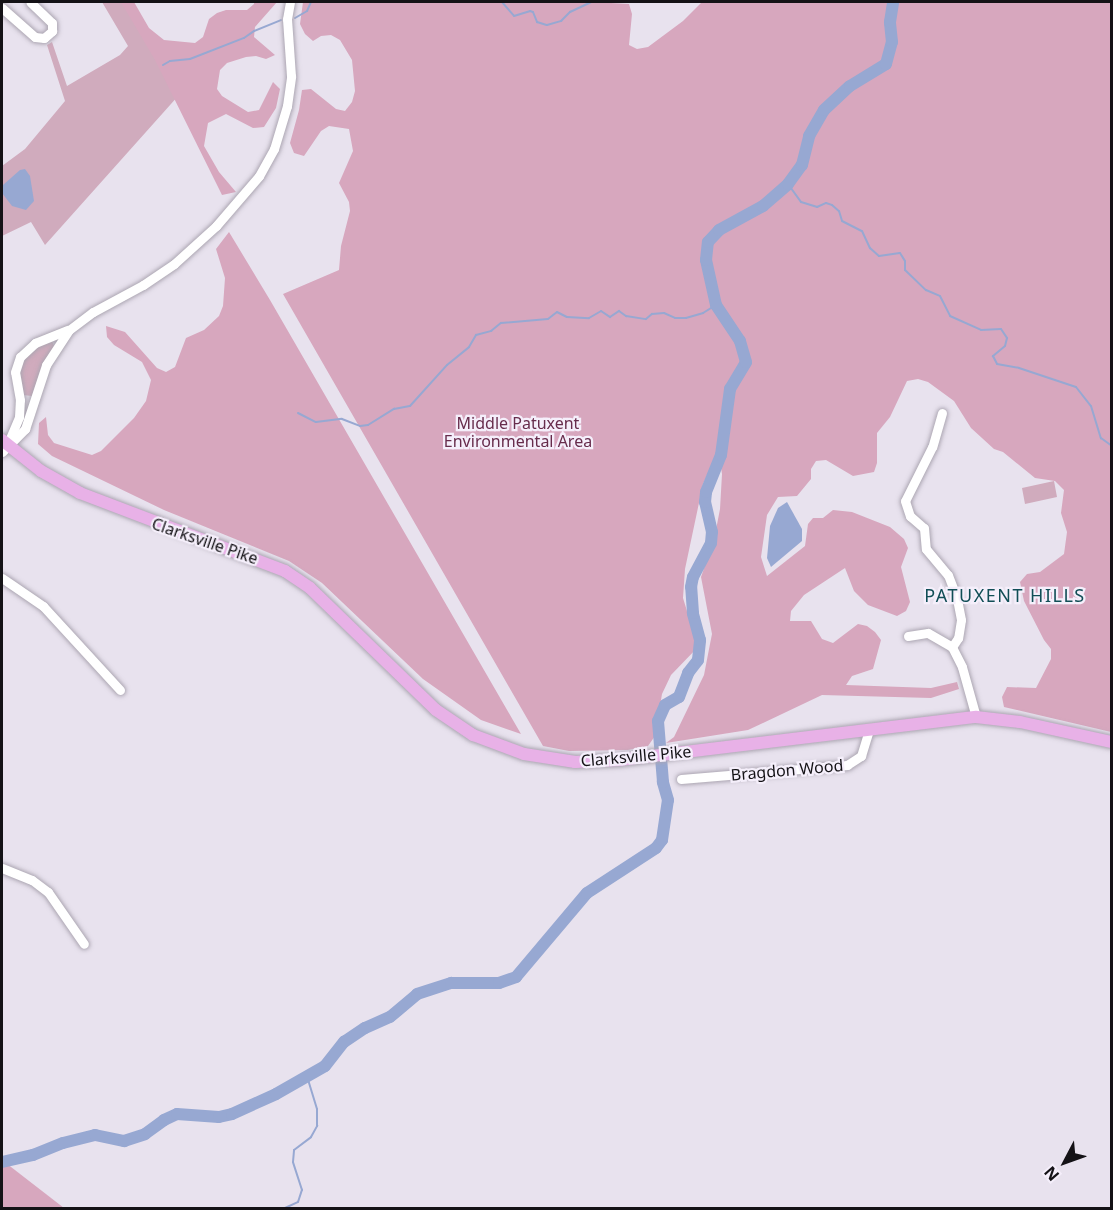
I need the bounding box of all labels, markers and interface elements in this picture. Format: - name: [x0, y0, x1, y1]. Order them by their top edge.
- park label: Middle Patuxent Environmental Area: [444, 413, 592, 451]
- street label: Clarksville Pike: [149, 514, 261, 568]
- district label: PATUXENT HILLS: [924, 584, 1086, 606]
- street label: Clarksville Pike: [580, 742, 692, 770]
- street label: Bragdon Wood: [730, 756, 844, 784]
- north arrow: [1035, 1132, 1095, 1192]
- text: N: [1039, 1162, 1064, 1186]

